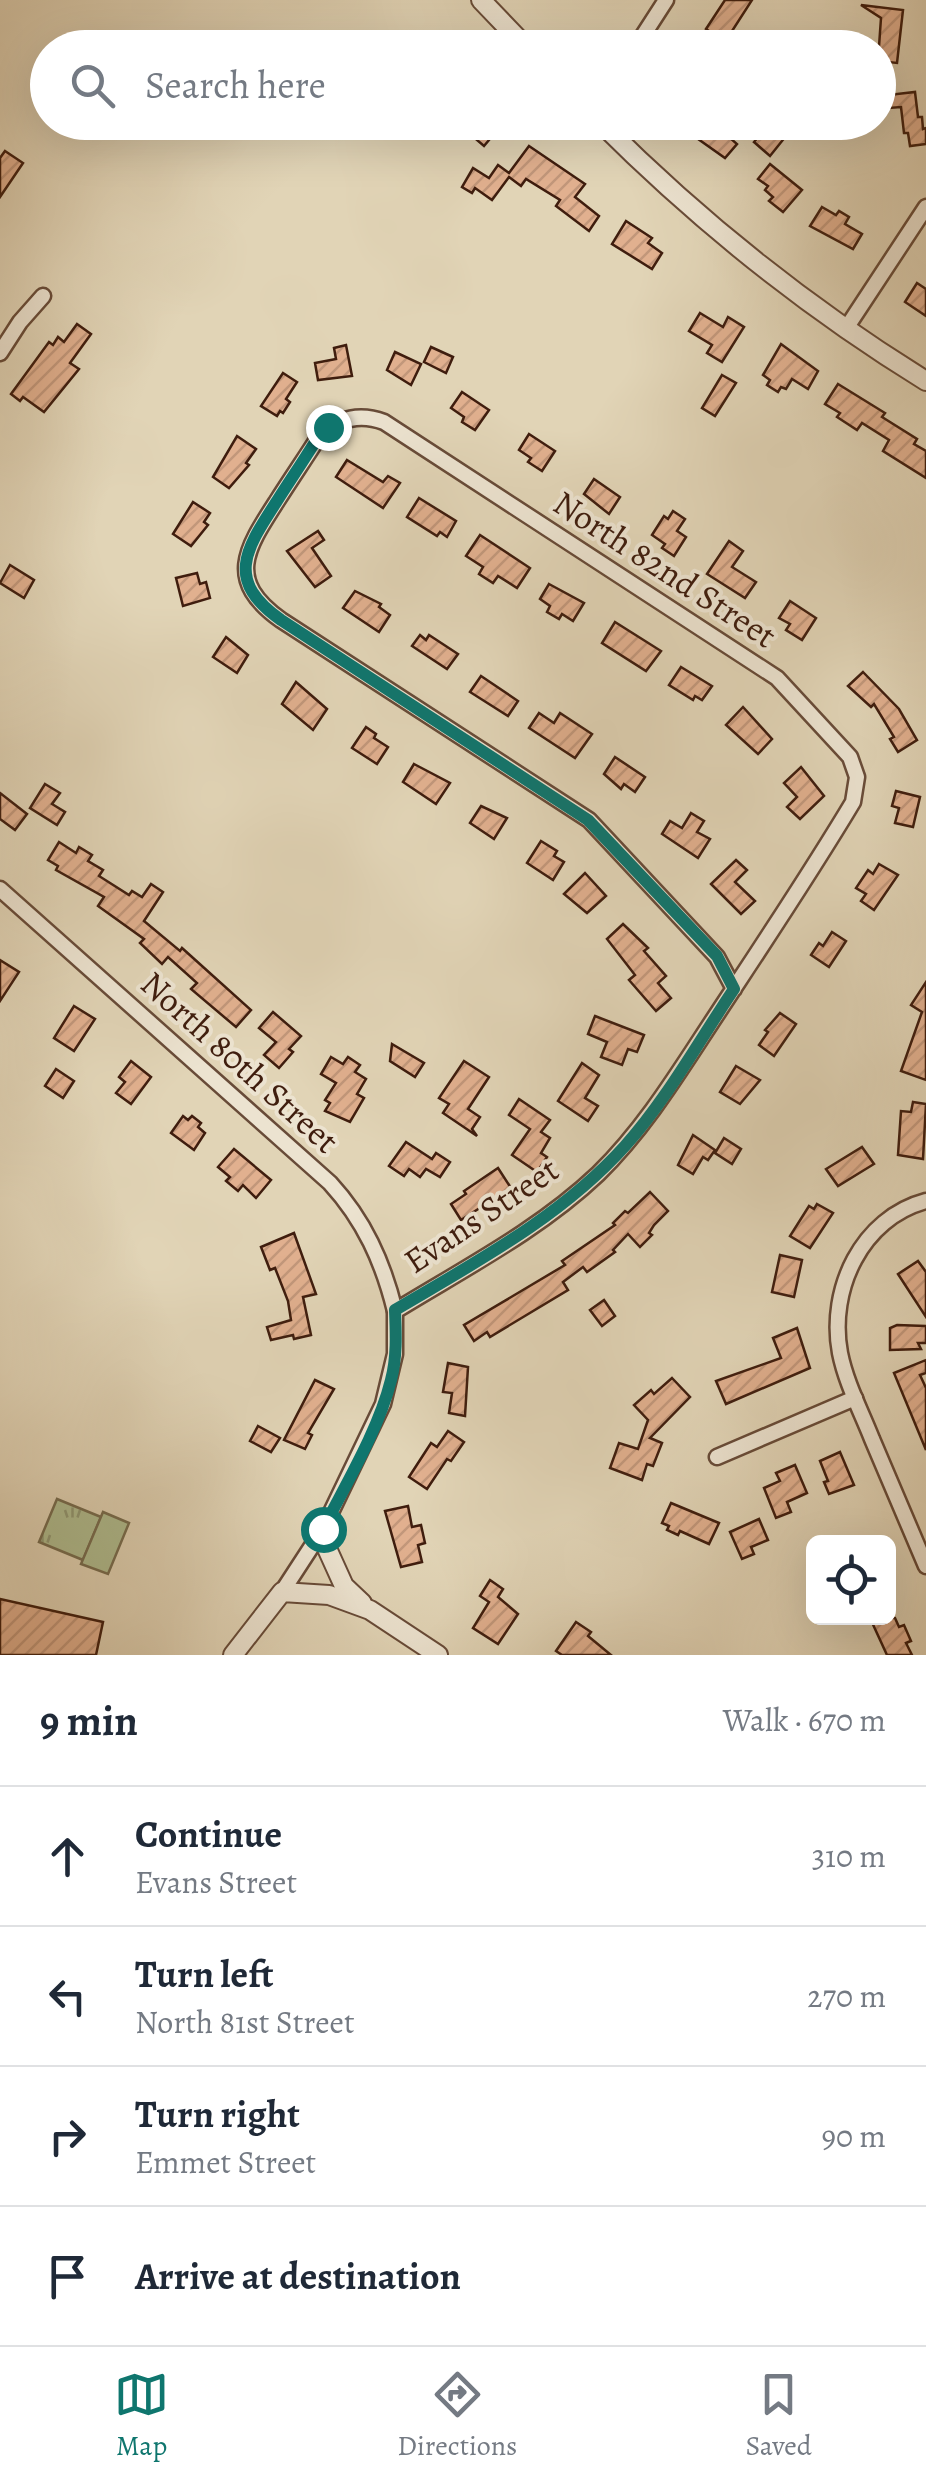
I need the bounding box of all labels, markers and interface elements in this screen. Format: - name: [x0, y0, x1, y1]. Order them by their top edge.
- search box: [30, 30, 896, 140]
- icon: search: [65, 58, 120, 113]
- text: Search here: [145, 59, 326, 111]
- route end: [306, 405, 352, 451]
- street label: North 82nd Street: [544, 479, 786, 659]
- street label: North 80th Street: [131, 960, 349, 1164]
- street label: Evans Street: [394, 1146, 568, 1284]
- route start: [301, 1507, 347, 1553]
- map controls: [806, 1535, 896, 1625]
- button: locate: [806, 1535, 896, 1625]
- text: 9 min: [40, 1692, 138, 1749]
- text: Walk · 670 m: [723, 1698, 886, 1742]
- text: Continue: [135, 1808, 282, 1860]
- icon: ahead: [40, 1829, 95, 1884]
- text: 310 m: [812, 1834, 886, 1878]
- text: Evans Street: [135, 1860, 297, 1904]
- text: Turn left: [135, 1948, 274, 2000]
- icon: left: [40, 1969, 95, 2024]
- text: 270 m: [807, 1974, 886, 2018]
- text: North 81st Street: [135, 2000, 354, 2044]
- text: Turn right: [135, 2088, 300, 2140]
- icon: right: [40, 2109, 95, 2164]
- text: 90 m: [821, 2114, 886, 2158]
- text: Emmet Street: [135, 2140, 316, 2184]
- icon: arrive: [40, 2249, 95, 2304]
- text: Arrive at destination: [135, 2250, 461, 2302]
- tab: Map: [114, 2367, 169, 2465]
- tab: Directions: [397, 2367, 517, 2465]
- tab: Saved: [746, 2367, 812, 2465]

